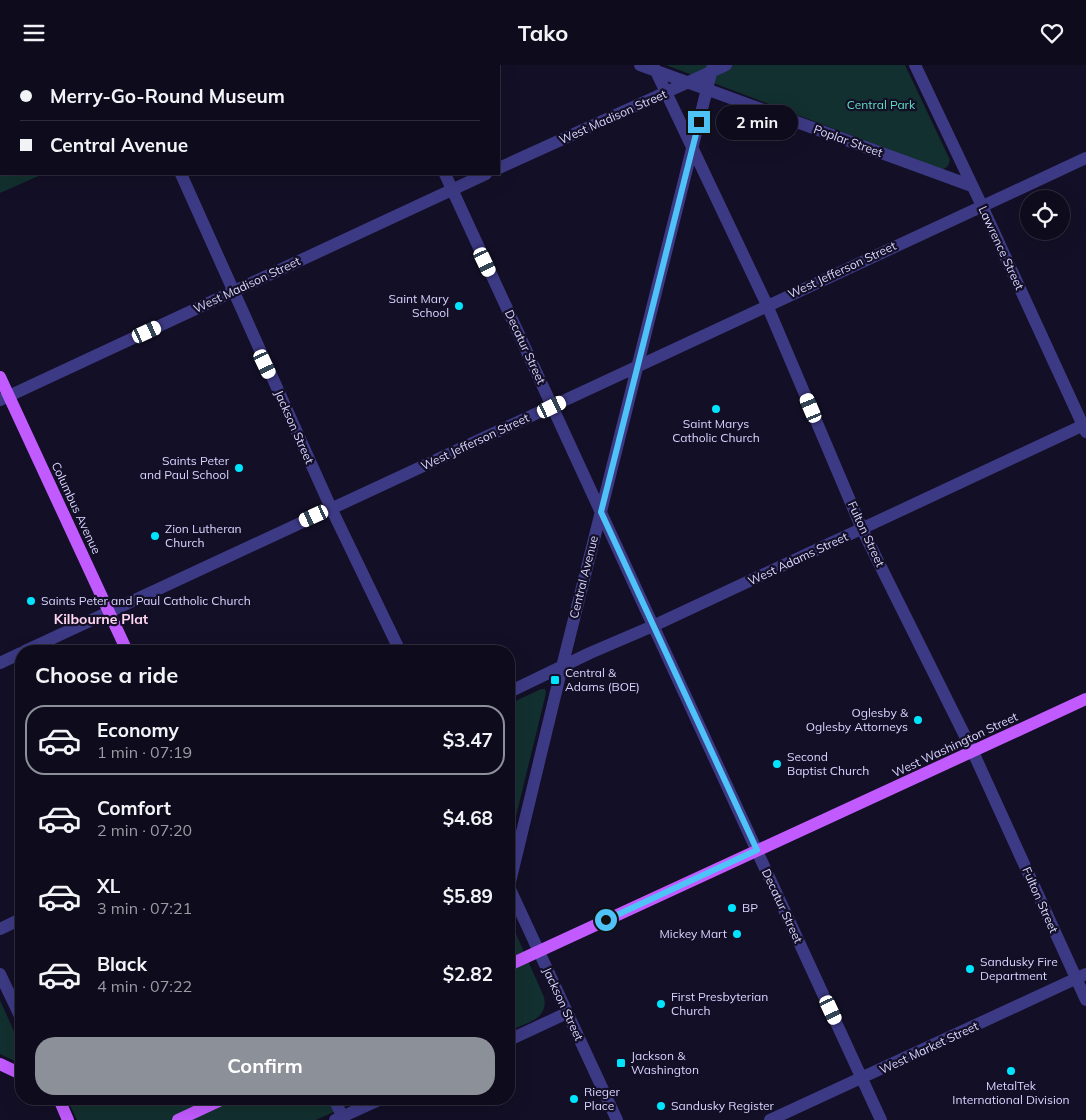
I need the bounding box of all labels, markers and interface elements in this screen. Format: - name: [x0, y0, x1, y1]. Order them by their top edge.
- icon: menu: [20, 19, 48, 47]
- text: Tako: [518, 19, 568, 47]
- icon: heart: [1038, 19, 1066, 47]
- text: Merry-Go-Round Museum: [50, 84, 285, 108]
- street label: West Madison Street: [557, 86, 669, 147]
- park label: Central Park: [847, 97, 916, 112]
- callout: 2 min: [716, 105, 799, 139]
- route end: [688, 111, 710, 133]
- text: 2 min: [736, 112, 778, 132]
- street label: Poplar Street: [812, 121, 885, 160]
- text: Central Avenue: [50, 133, 188, 157]
- map controls: [1020, 190, 1070, 240]
- button: locate: [1020, 190, 1070, 240]
- street label: Lawrence Street: [976, 204, 1027, 292]
- street label: West Jefferson Street: [785, 238, 898, 301]
- car: [471, 245, 498, 279]
- street label: West Madison Street: [191, 253, 303, 316]
- place label: Saint Mary School: [389, 291, 450, 320]
- marker: Saint Mary School: [453, 300, 465, 312]
- street label: Decatur Street: [502, 307, 549, 386]
- car: [130, 319, 163, 345]
- car: [251, 347, 278, 381]
- street label: Jackson Street: [271, 388, 317, 466]
- car: [798, 391, 823, 425]
- car: [535, 394, 568, 420]
- marker: Saint Marys Catholic Church: [710, 403, 722, 415]
- street label: West Jefferson Street: [418, 410, 531, 473]
- place label: Saint Marys Catholic Church: [672, 416, 760, 445]
- place label: Saints Peter and Paul School: [140, 453, 230, 482]
- street label: Columbus Avenue: [49, 459, 104, 556]
- marker: Saints Peter and Paul School: [233, 462, 245, 474]
- street label: Fulton Street: [845, 499, 888, 569]
- car: [297, 503, 330, 529]
- place label: Zion Lutheran Church: [165, 521, 242, 550]
- street label: West Adams Street: [746, 529, 850, 588]
- marker: Zion Lutheran Church: [149, 530, 161, 542]
- street label: Central Avenue: [566, 534, 601, 620]
- place label: Saints Peter and Paul Catholic Church: [41, 593, 251, 608]
- marker: Saints Peter and Paul Catholic Church: [25, 595, 37, 607]
- district label: Kilbourne Plat: [54, 610, 149, 628]
- text: Choose a ride: [35, 661, 178, 689]
- place label: Central & Adams (BOE): [565, 665, 640, 694]
- marker: Central & Adams (BOE): [549, 674, 561, 686]
- place label: Oglesby & Oglesby Attorneys: [806, 705, 909, 734]
- street label: West Washington Street: [890, 709, 1020, 780]
- marker: Oglesby & Oglesby Attorneys: [912, 714, 924, 726]
- icon: car: [37, 718, 82, 763]
- text: Economy: [97, 718, 179, 742]
- text: $3.47: [443, 728, 493, 752]
- text: 1 min · 07:19: [97, 742, 192, 762]
- place label: Second Baptist Church: [787, 749, 869, 778]
- marker: Second Baptist Church: [771, 758, 783, 770]
- icon: car: [37, 796, 82, 841]
- text: Comfort: [97, 796, 171, 820]
- text: $4.68: [443, 806, 493, 830]
- text: 2 min · 07:20: [97, 820, 192, 840]
- street label: Fulton Street: [1019, 864, 1062, 935]
- street label: Decatur Street: [759, 866, 806, 945]
- icon: car: [37, 874, 82, 919]
- text: XL: [97, 874, 120, 898]
- text: $5.89: [443, 884, 493, 908]
- text: 3 min · 07:21: [97, 898, 192, 918]
- place label: BP: [742, 900, 758, 915]
- marker: BP: [726, 902, 738, 914]
- route start: [595, 909, 617, 931]
- place label: Mickey Mart: [660, 926, 727, 941]
- marker: Mickey Mart: [731, 928, 743, 940]
- icon: car: [37, 952, 82, 997]
- text: Black: [97, 952, 147, 976]
- place label: Sandusky Fire Department: [980, 954, 1058, 983]
- text: $2.82: [443, 962, 493, 986]
- marker: Sandusky Fire Department: [964, 963, 976, 975]
- street label: Jackson Street: [540, 965, 587, 1043]
- text: 4 min · 07:22: [97, 976, 192, 996]
- place label: First Presbyterian Church: [671, 989, 768, 1018]
- car: [817, 993, 844, 1027]
- marker: First Presbyterian Church: [655, 998, 667, 1010]
- street label: West Market Street: [877, 1018, 981, 1077]
- button: Confirm: [35, 1037, 495, 1095]
- place label: Jackson & Washington: [631, 1048, 699, 1077]
- marker: Jackson & Washington: [615, 1057, 627, 1069]
- marker: MetalTek International Division: [1005, 1065, 1017, 1077]
- place label: MetalTek International Division: [952, 1078, 1070, 1107]
- place label: Rieger Place: [584, 1084, 620, 1113]
- marker: Rieger Place: [568, 1093, 580, 1105]
- place label: Sandusky Register: [671, 1098, 775, 1113]
- marker: Sandusky Register: [655, 1100, 667, 1112]

